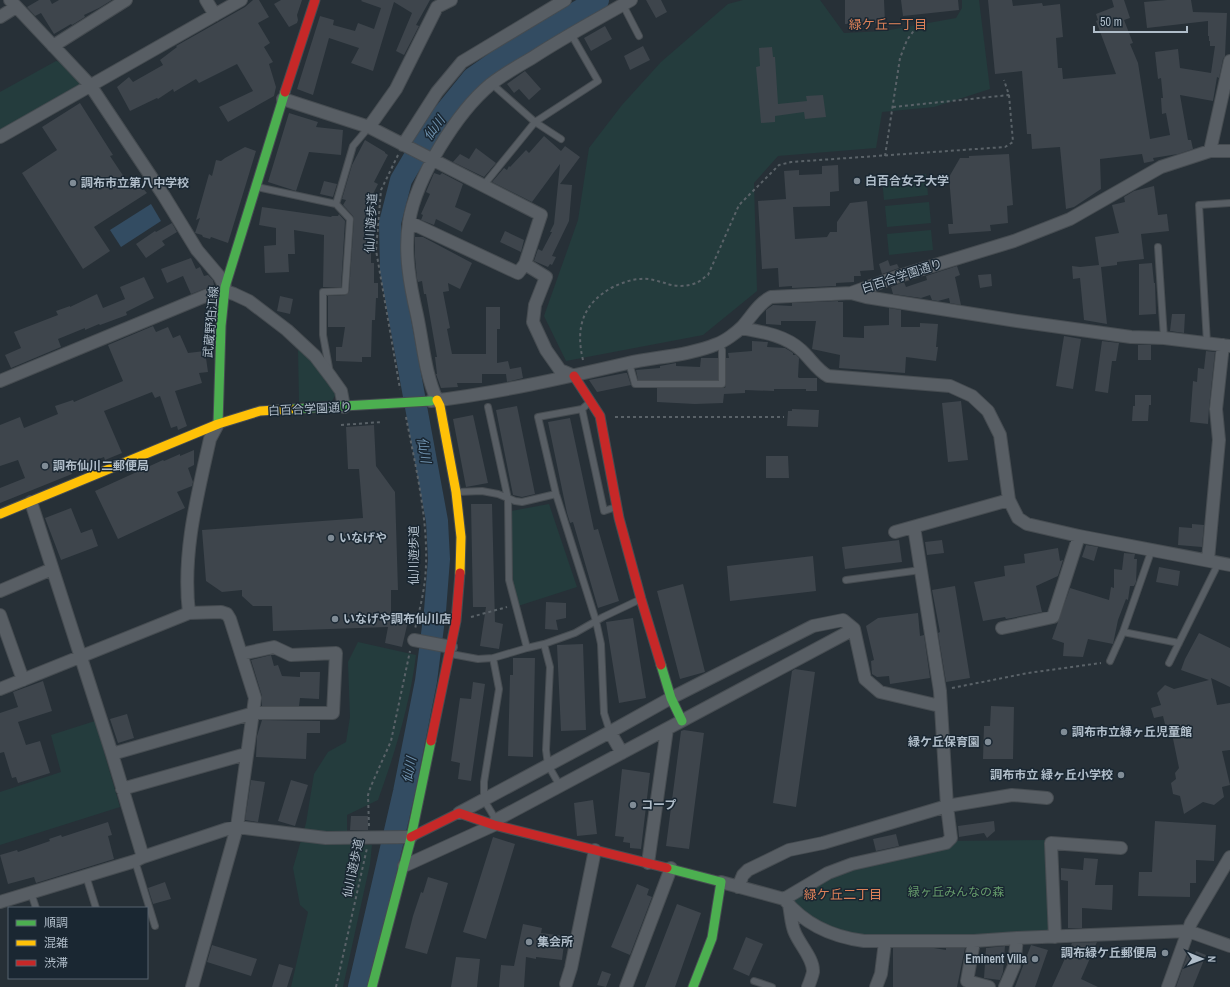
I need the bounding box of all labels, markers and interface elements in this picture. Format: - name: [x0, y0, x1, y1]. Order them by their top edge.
- scale bar: [1094, 8, 1187, 34]
- text: 50 m: [1100, 14, 1122, 30]
- district label: 緑ケ丘一丁目: [849, 16, 927, 33]
- water label: 仙川: [419, 111, 450, 144]
- place label: 白百合女子大学: [865, 173, 949, 189]
- place label: 調布市立第八中学校: [81, 175, 189, 191]
- marker: 白百合女子大学: [852, 176, 862, 186]
- marker: 調布市立第八中学校: [68, 178, 78, 188]
- street label: 仙川遊歩道: [361, 193, 381, 253]
- street label: 白百合学園通り: [860, 255, 944, 297]
- street label: 武蔵野狛江線: [200, 285, 222, 359]
- street label: 白百合学園通り: [268, 399, 352, 419]
- water label: 仙川: [413, 436, 435, 466]
- place label: 調布仙川二郵便局: [53, 458, 149, 474]
- marker: 調布仙川二郵便局: [40, 461, 50, 471]
- street label: 仙川遊歩道: [406, 525, 422, 585]
- place label: いなげや: [339, 530, 387, 546]
- marker: いなげや: [326, 533, 336, 543]
- place label: いなげや調布仙川店: [343, 611, 451, 627]
- marker: いなげや調布仙川店: [330, 614, 340, 624]
- place label: 調布市立緑ヶ丘児童館: [1072, 724, 1192, 740]
- marker: 調布市立緑ヶ丘児童館: [1059, 727, 1069, 737]
- place label: 緑ケ丘保育園: [908, 734, 980, 750]
- marker: 緑ケ丘保育園: [983, 737, 993, 747]
- water label: 仙川: [398, 754, 420, 784]
- place label: 調布市立 緑ヶ丘小学校: [990, 767, 1113, 783]
- marker: 調布市立 緑ヶ丘小学校: [1116, 770, 1126, 780]
- place label: コープ: [641, 797, 676, 813]
- marker: コープ: [628, 800, 638, 810]
- street label: 仙川遊歩道: [339, 837, 367, 899]
- park label: 緑ヶ丘みんなの森: [908, 884, 1004, 900]
- district label: 緑ケ丘二丁目: [804, 886, 882, 903]
- legend: [8, 907, 148, 979]
- text: 順調: [44, 915, 68, 931]
- place label: 集会所: [537, 934, 573, 950]
- text: 混雑: [44, 935, 68, 951]
- marker: 集会所: [524, 937, 534, 947]
- north arrow: [1182, 939, 1222, 979]
- place label: 調布緑ケ丘郵便局: [1061, 945, 1157, 961]
- marker: 調布緑ケ丘郵便局: [1160, 948, 1170, 958]
- place label: Eminent Villa: [965, 951, 1028, 967]
- marker: Eminent Villa: [1030, 954, 1040, 964]
- text: 渋滞: [44, 955, 68, 971]
- text: N: [1205, 956, 1219, 963]

